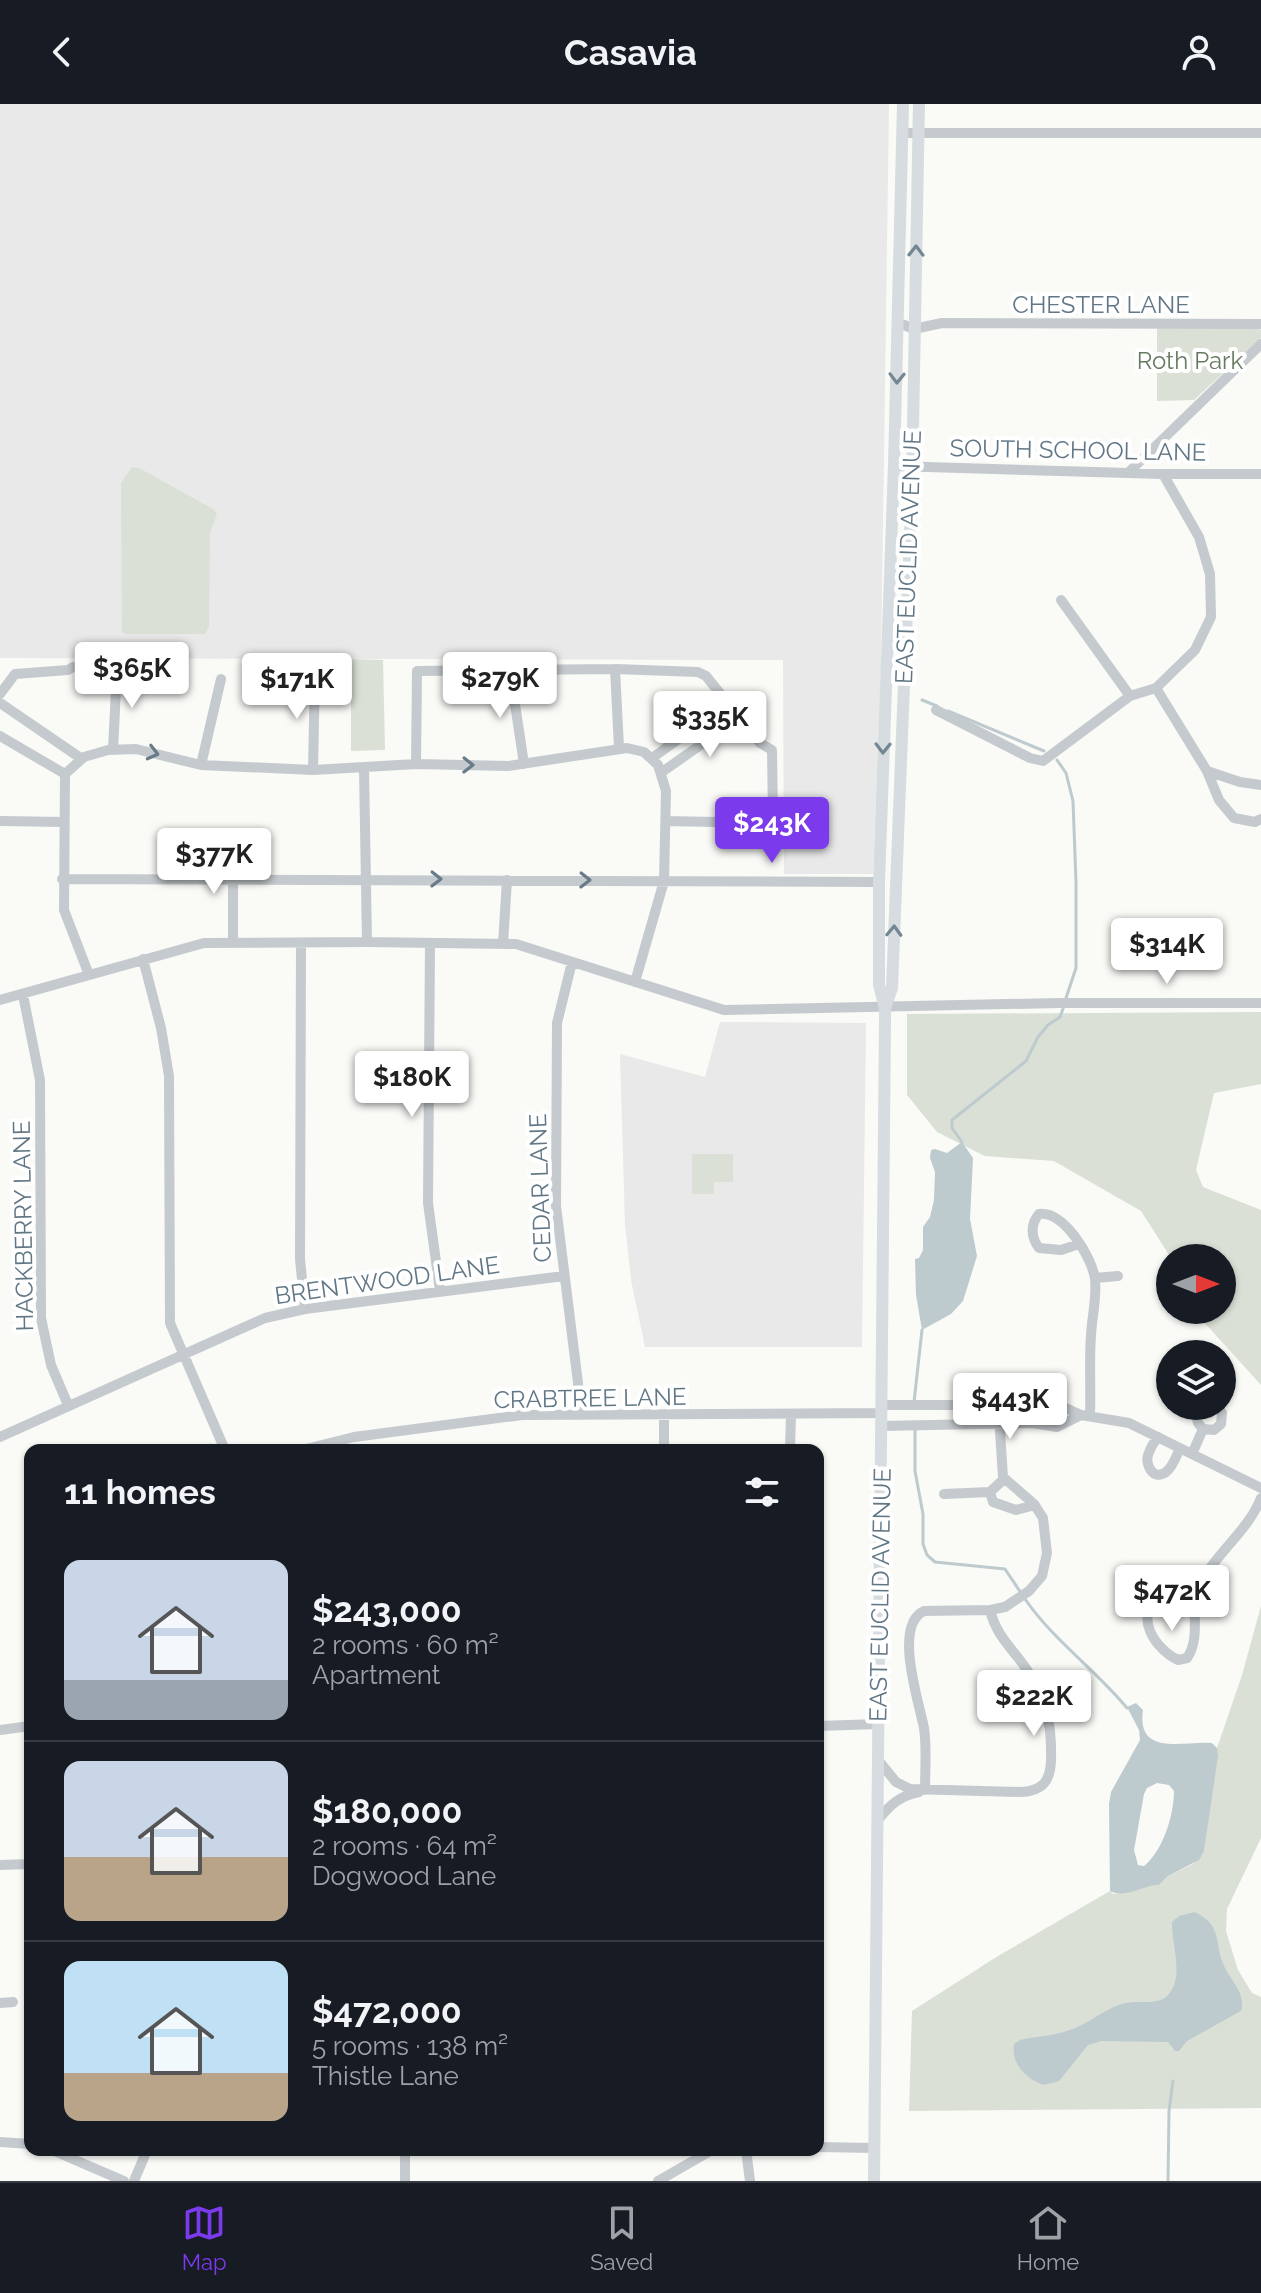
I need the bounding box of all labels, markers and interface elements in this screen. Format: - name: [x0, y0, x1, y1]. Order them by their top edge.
- icon: back: [40, 30, 84, 74]
- icon: person: [1177, 30, 1221, 74]
- text: Casavia: [564, 31, 697, 73]
- one-way arrow: [907, 244, 925, 257]
- street label: CHESTER LANE: [1012, 290, 1190, 319]
- park label: Roth Park: [1137, 346, 1244, 375]
- one-way arrow: [888, 372, 905, 385]
- street label: EAST EUCLID AVENUE: [889, 430, 927, 684]
- street label: SOUTH SCHOOL LANE: [949, 433, 1207, 467]
- pin: $365K: [76, 642, 188, 710]
- pin: $279K: [444, 652, 556, 720]
- text: $365K: [93, 653, 171, 683]
- pin: $171K: [241, 653, 353, 721]
- text: $279K: [461, 663, 539, 693]
- text: $171K: [260, 664, 334, 694]
- pin: $335K: [654, 691, 766, 759]
- text: $335K: [671, 702, 749, 732]
- one-way arrow: [874, 742, 891, 755]
- one-way arrow: [146, 744, 160, 761]
- one-way arrow: [462, 756, 475, 774]
- pin: $243K: [716, 797, 828, 865]
- text: $243K: [733, 808, 811, 838]
- pin: $377K: [158, 828, 270, 896]
- text: $377K: [175, 839, 253, 869]
- one-way arrow: [430, 870, 443, 888]
- one-way arrow: [579, 872, 592, 889]
- pin: $314K: [1111, 918, 1223, 986]
- one-way arrow: [885, 924, 903, 937]
- text: $314K: [1129, 929, 1205, 959]
- pin: $180K: [356, 1051, 468, 1119]
- text: $180K: [373, 1062, 451, 1092]
- street label: CEDAR LANE: [523, 1113, 557, 1263]
- street label: HACKBERRY LANE: [7, 1120, 39, 1332]
- north arrow: [1156, 1244, 1236, 1324]
- map controls: [1156, 1244, 1236, 1420]
- street label: BRENTWOOD LANE: [273, 1250, 501, 1310]
- button: layers: [1156, 1340, 1236, 1420]
- pin: $443K: [954, 1373, 1066, 1441]
- street label: CRABTREE LANE: [493, 1382, 687, 1414]
- text: $443K: [971, 1384, 1049, 1414]
- street label: EAST EUCLID AVENUE: [863, 1468, 897, 1722]
- icon: filters: [740, 1470, 784, 1514]
- text: 11 homes: [64, 1472, 216, 1512]
- pin: $472K: [1116, 1565, 1228, 1633]
- text: $472K: [1133, 1576, 1211, 1606]
- text: $243,000: [312, 1590, 462, 1630]
- icon: home: [128, 1592, 224, 1688]
- text: 2 rooms · 60 m²: [312, 1630, 499, 1660]
- text: Apartment: [312, 1660, 441, 1690]
- pin: $222K: [978, 1670, 1090, 1738]
- text: $222K: [995, 1681, 1073, 1711]
- text: $180,000: [312, 1791, 462, 1831]
- icon: home: [128, 1793, 224, 1889]
- text: 2 rooms · 64 m²: [312, 1831, 497, 1861]
- text: Dogwood Lane: [312, 1861, 496, 1891]
- text: $472,000: [312, 1991, 462, 2031]
- icon: home: [128, 1993, 224, 2089]
- text: 5 rooms · 138 m²: [312, 2031, 508, 2061]
- text: Thistle Lane: [312, 2061, 459, 2091]
- tab: Map: [182, 2201, 227, 2275]
- tab: Saved: [590, 2201, 653, 2275]
- tab: Home: [1017, 2201, 1079, 2275]

